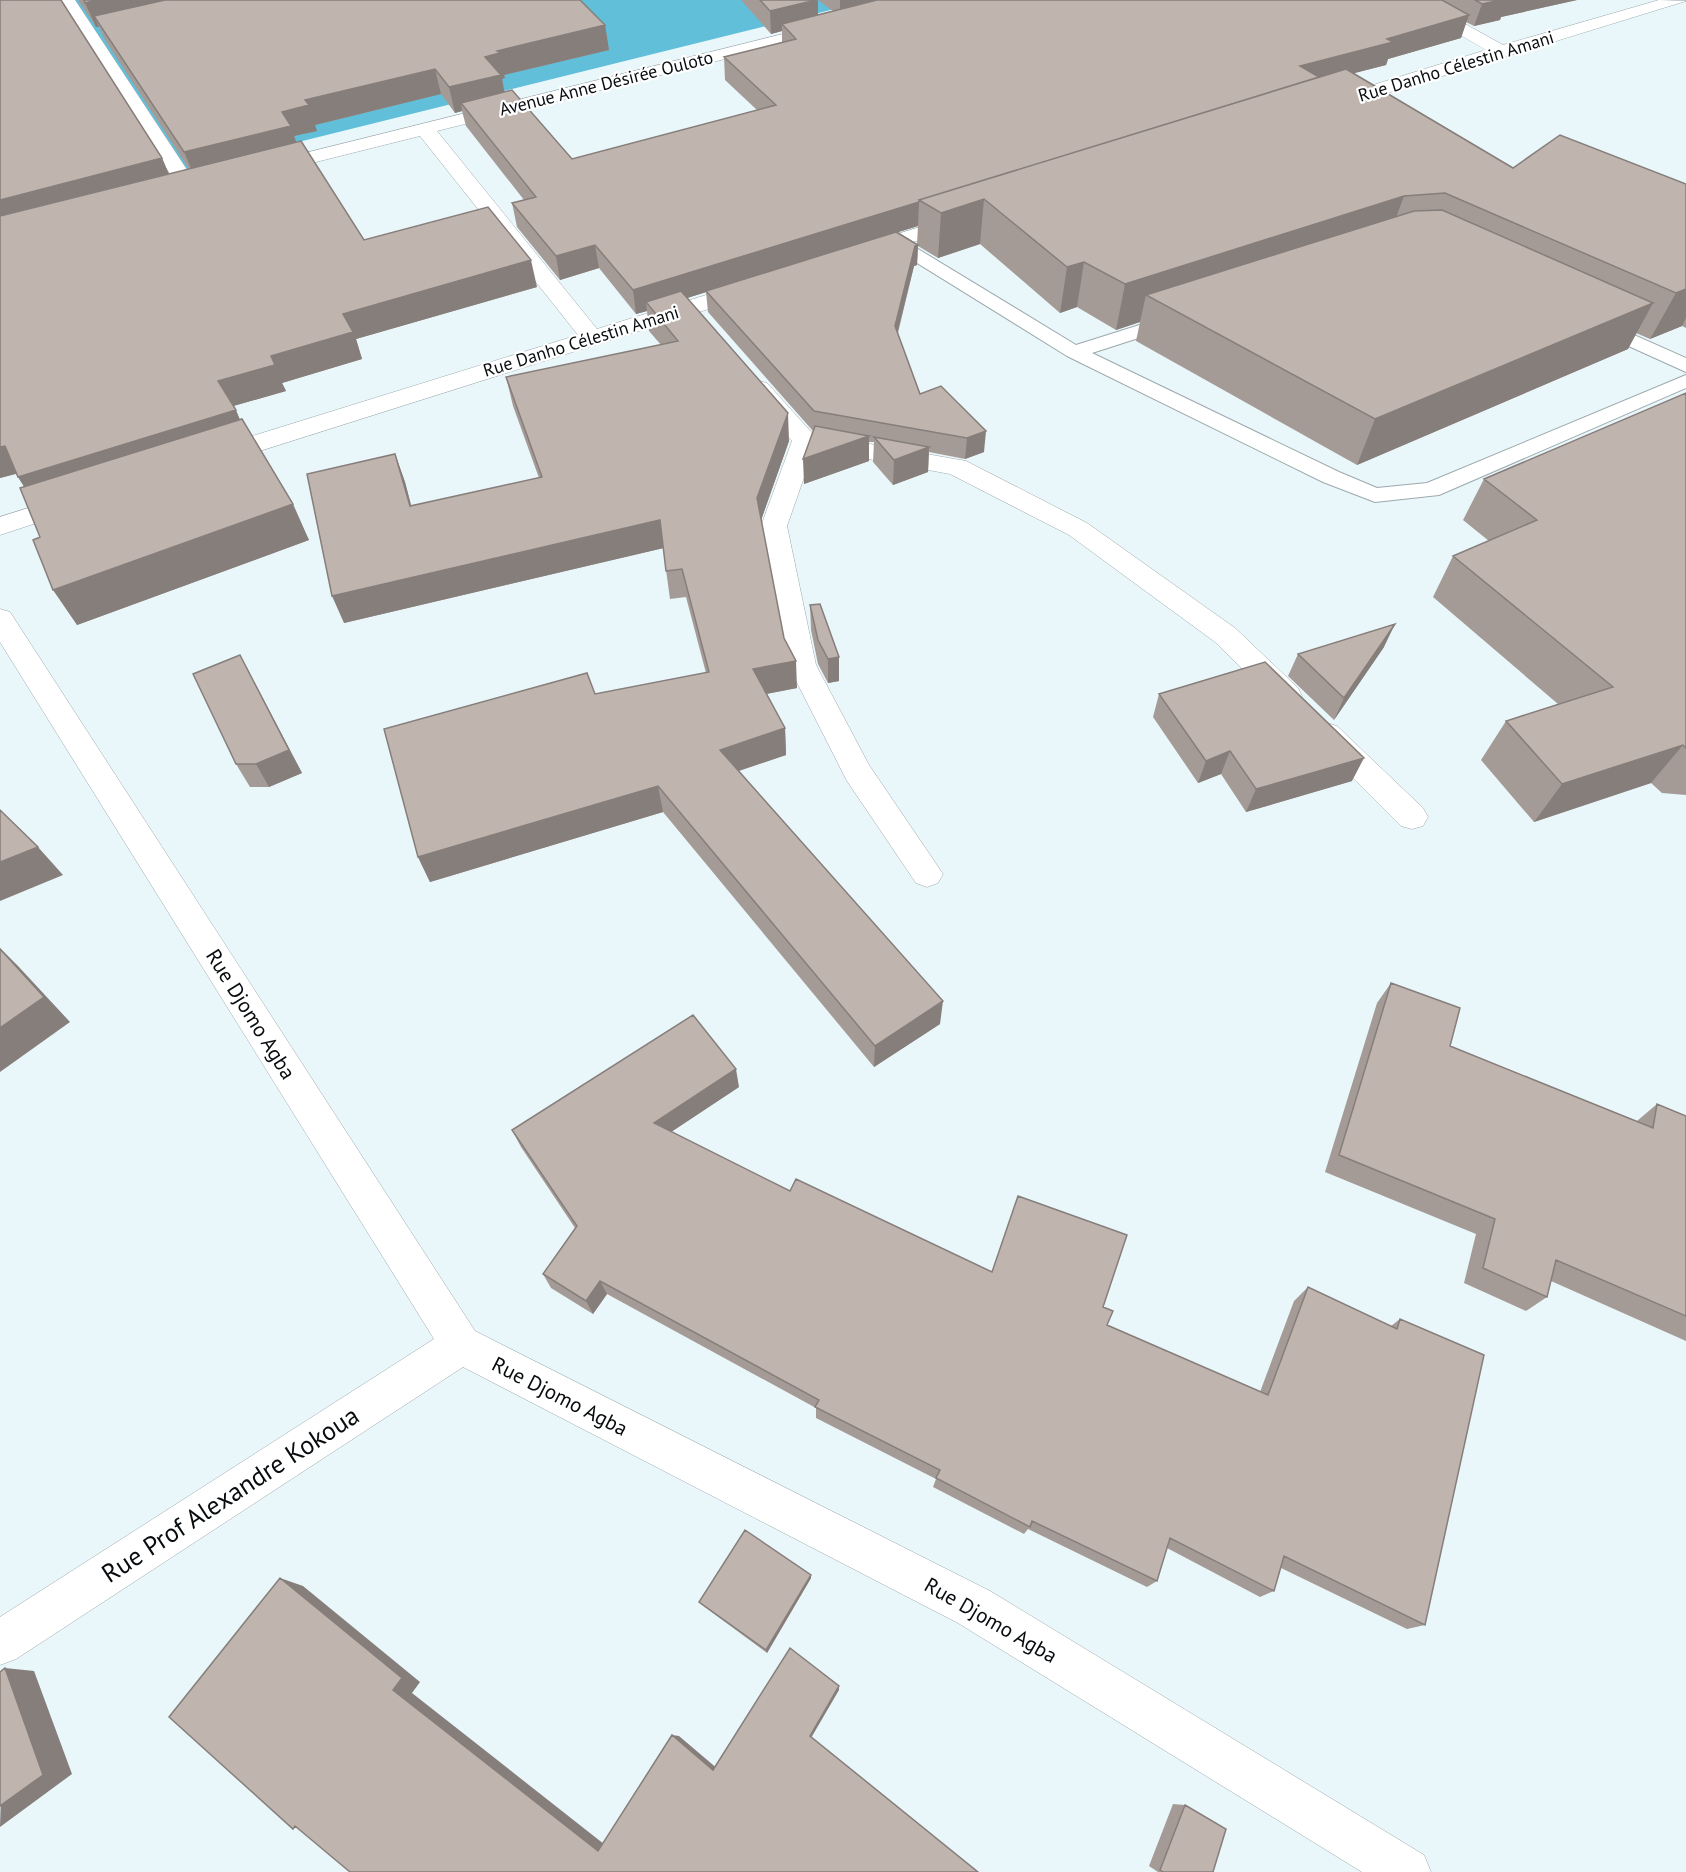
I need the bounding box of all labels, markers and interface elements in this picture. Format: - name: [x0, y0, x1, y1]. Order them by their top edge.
- street label: Rue Danho Célestin Amani: [1355, 25, 1557, 107]
- street label: Avenue Anne Désirée Ouloto: [497, 45, 715, 121]
- street label: Rue Danho Célestin Amani: [480, 300, 682, 382]
- street label: Rue Djomo Agba: [200, 944, 302, 1084]
- street label: Rue Djomo Agba: [488, 1350, 632, 1442]
- street label: Rue Prof Alexandre Kokoua: [95, 1398, 365, 1590]
- street label: Rue Djomo Agba: [920, 1571, 1062, 1669]

